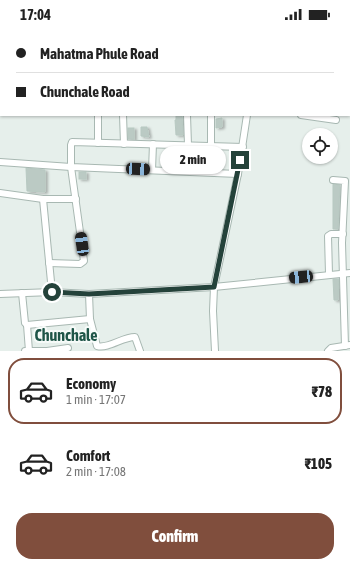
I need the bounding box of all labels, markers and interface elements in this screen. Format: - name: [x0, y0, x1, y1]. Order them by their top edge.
- text: 17:04: [20, 6, 51, 23]
- text: Mahatma Phule Road: [40, 45, 159, 62]
- text: Chunchale Road: [40, 83, 130, 100]
- map controls: [302, 128, 338, 164]
- button: locate: [302, 128, 338, 164]
- callout: 2 min: [160, 146, 226, 174]
- route end: [231, 151, 249, 169]
- text: 2 min: [180, 152, 206, 167]
- car: [126, 162, 150, 176]
- car: [74, 231, 90, 257]
- car: [288, 270, 314, 284]
- route start: [43, 283, 61, 301]
- district label: Chunchale: [35, 326, 97, 344]
- icon: car: [18, 373, 54, 409]
- text: Economy: [66, 375, 116, 392]
- text: ₹78: [311, 383, 332, 400]
- text: 1 min · 17:07: [66, 392, 126, 407]
- icon: car: [18, 445, 54, 481]
- text: Comfort: [66, 447, 110, 464]
- text: ₹105: [304, 455, 332, 472]
- text: 2 min · 17:08: [66, 464, 126, 479]
- button: Confirm: [16, 513, 334, 559]

